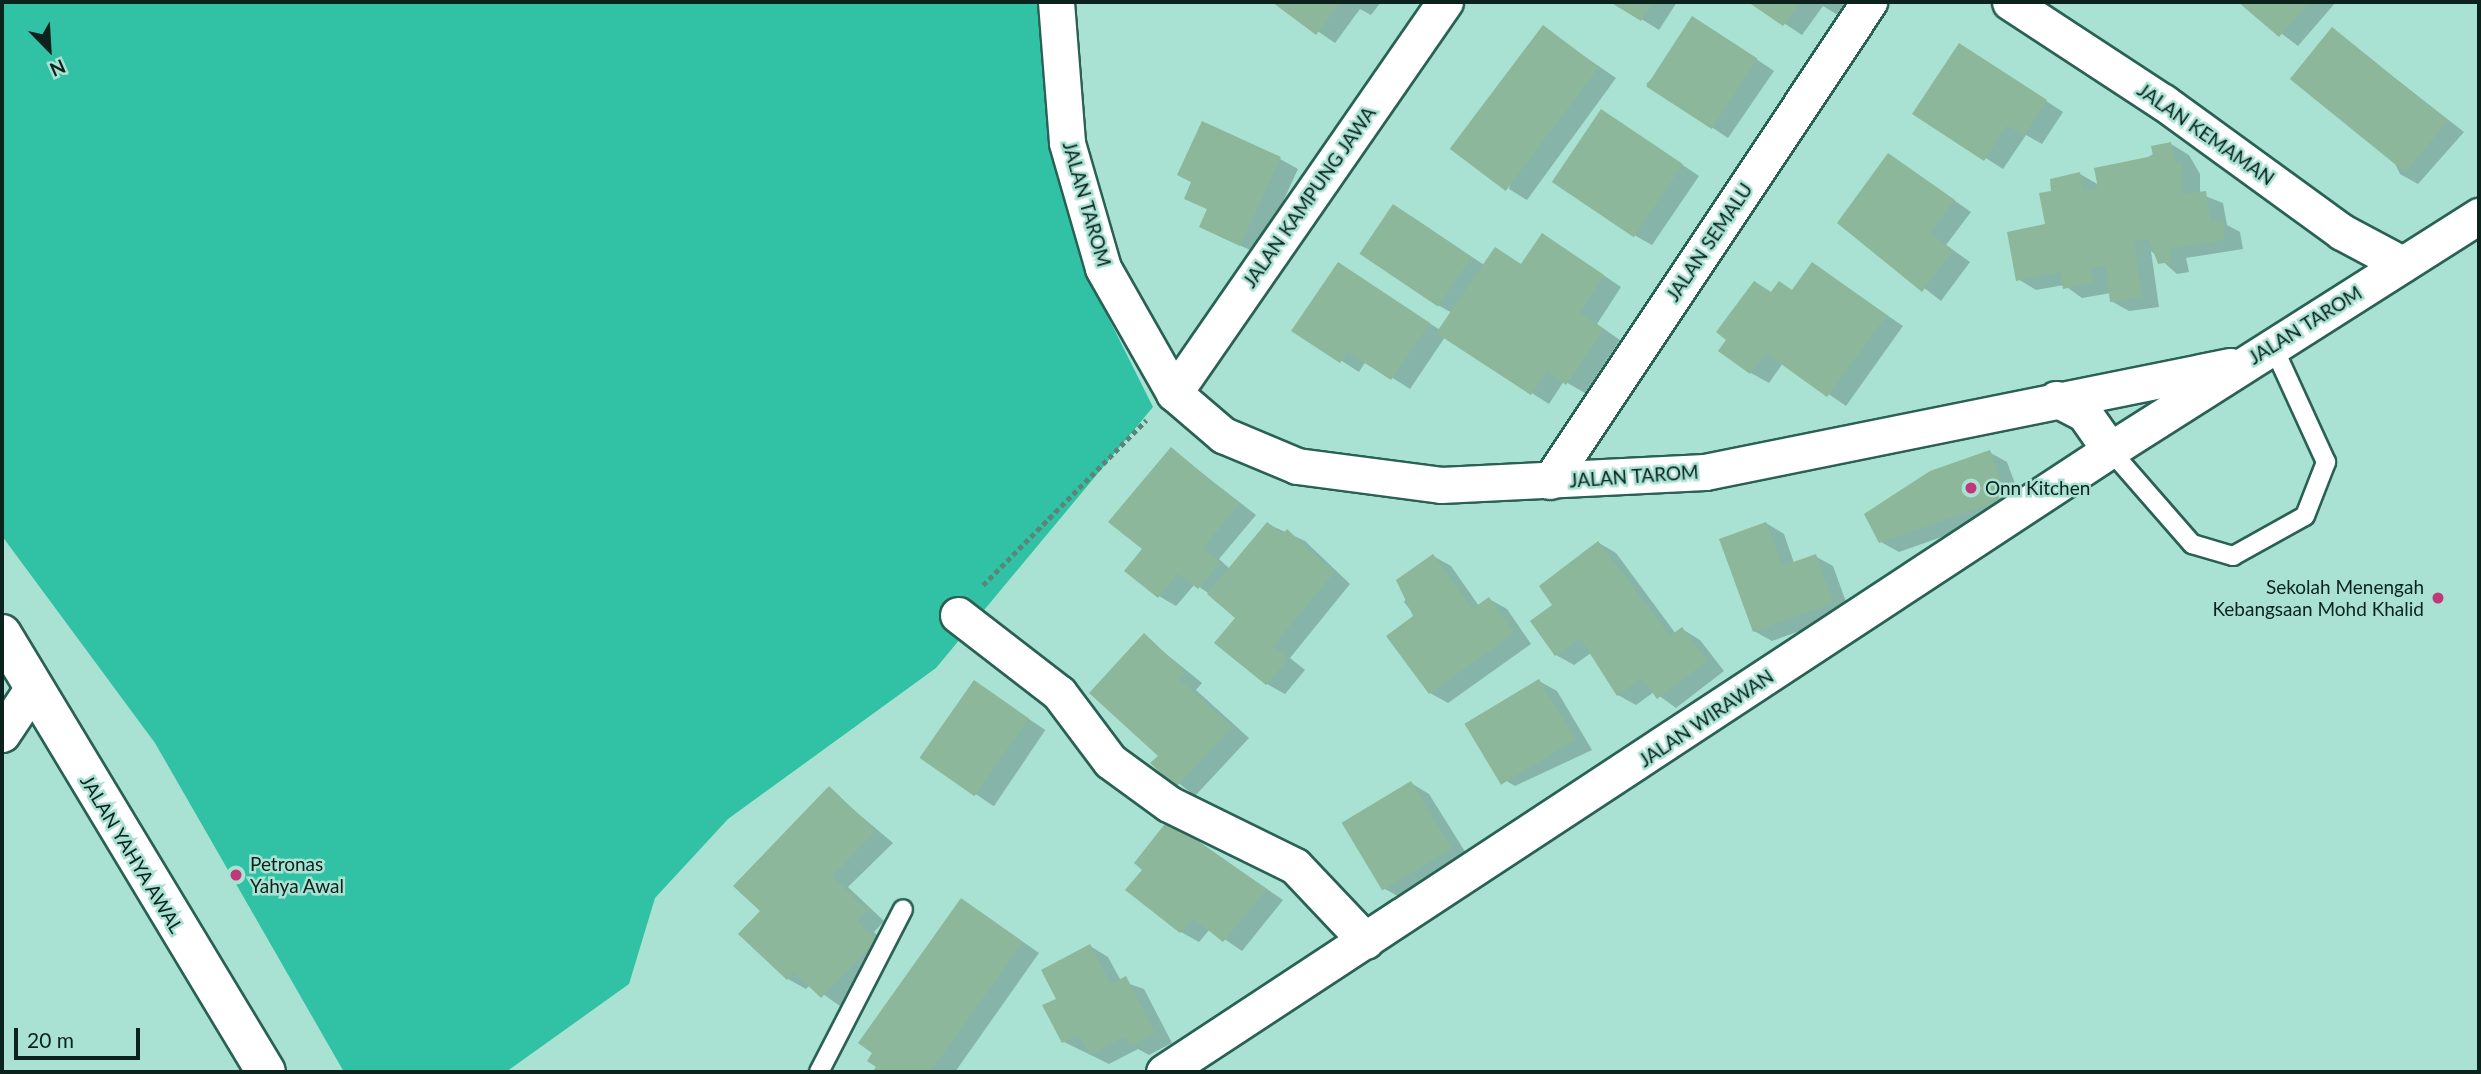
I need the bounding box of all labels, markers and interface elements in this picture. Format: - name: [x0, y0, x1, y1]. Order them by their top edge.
- north arrow: [14, 14, 84, 84]
- text: N: [46, 55, 69, 82]
- street label: JALAN KEMAMAN: [2133, 78, 2279, 190]
- street label: JALAN KAMPUNG JAWA: [1238, 102, 1380, 292]
- street label: JALAN TAROM: [1058, 138, 1116, 270]
- street label: JALAN SEMALU: [1661, 179, 1757, 305]
- street label: JALAN TAROM: [2244, 281, 2366, 369]
- street label: JALAN TAROM: [1568, 460, 1700, 492]
- place label: Onn Kitchen: [1985, 477, 2090, 499]
- marker: Onn Kitchen: [1963, 480, 1979, 496]
- place label: Sekolah Menengah Kebangsaan Mohd Khalid: [2212, 576, 2424, 620]
- marker: Sekolah Menengah Kebangsaan Mohd Khalid: [2430, 590, 2446, 606]
- street label: JALAN WIRAWAN: [1634, 664, 1778, 772]
- street label: JALAN YAHYA AWAL: [75, 770, 189, 938]
- place label: Petronas Yahya Awal: [250, 853, 345, 897]
- marker: Petronas Yahya Awal: [228, 867, 244, 883]
- scale bar: [18, 1014, 144, 1058]
- text: 20 m: [27, 1027, 74, 1052]

